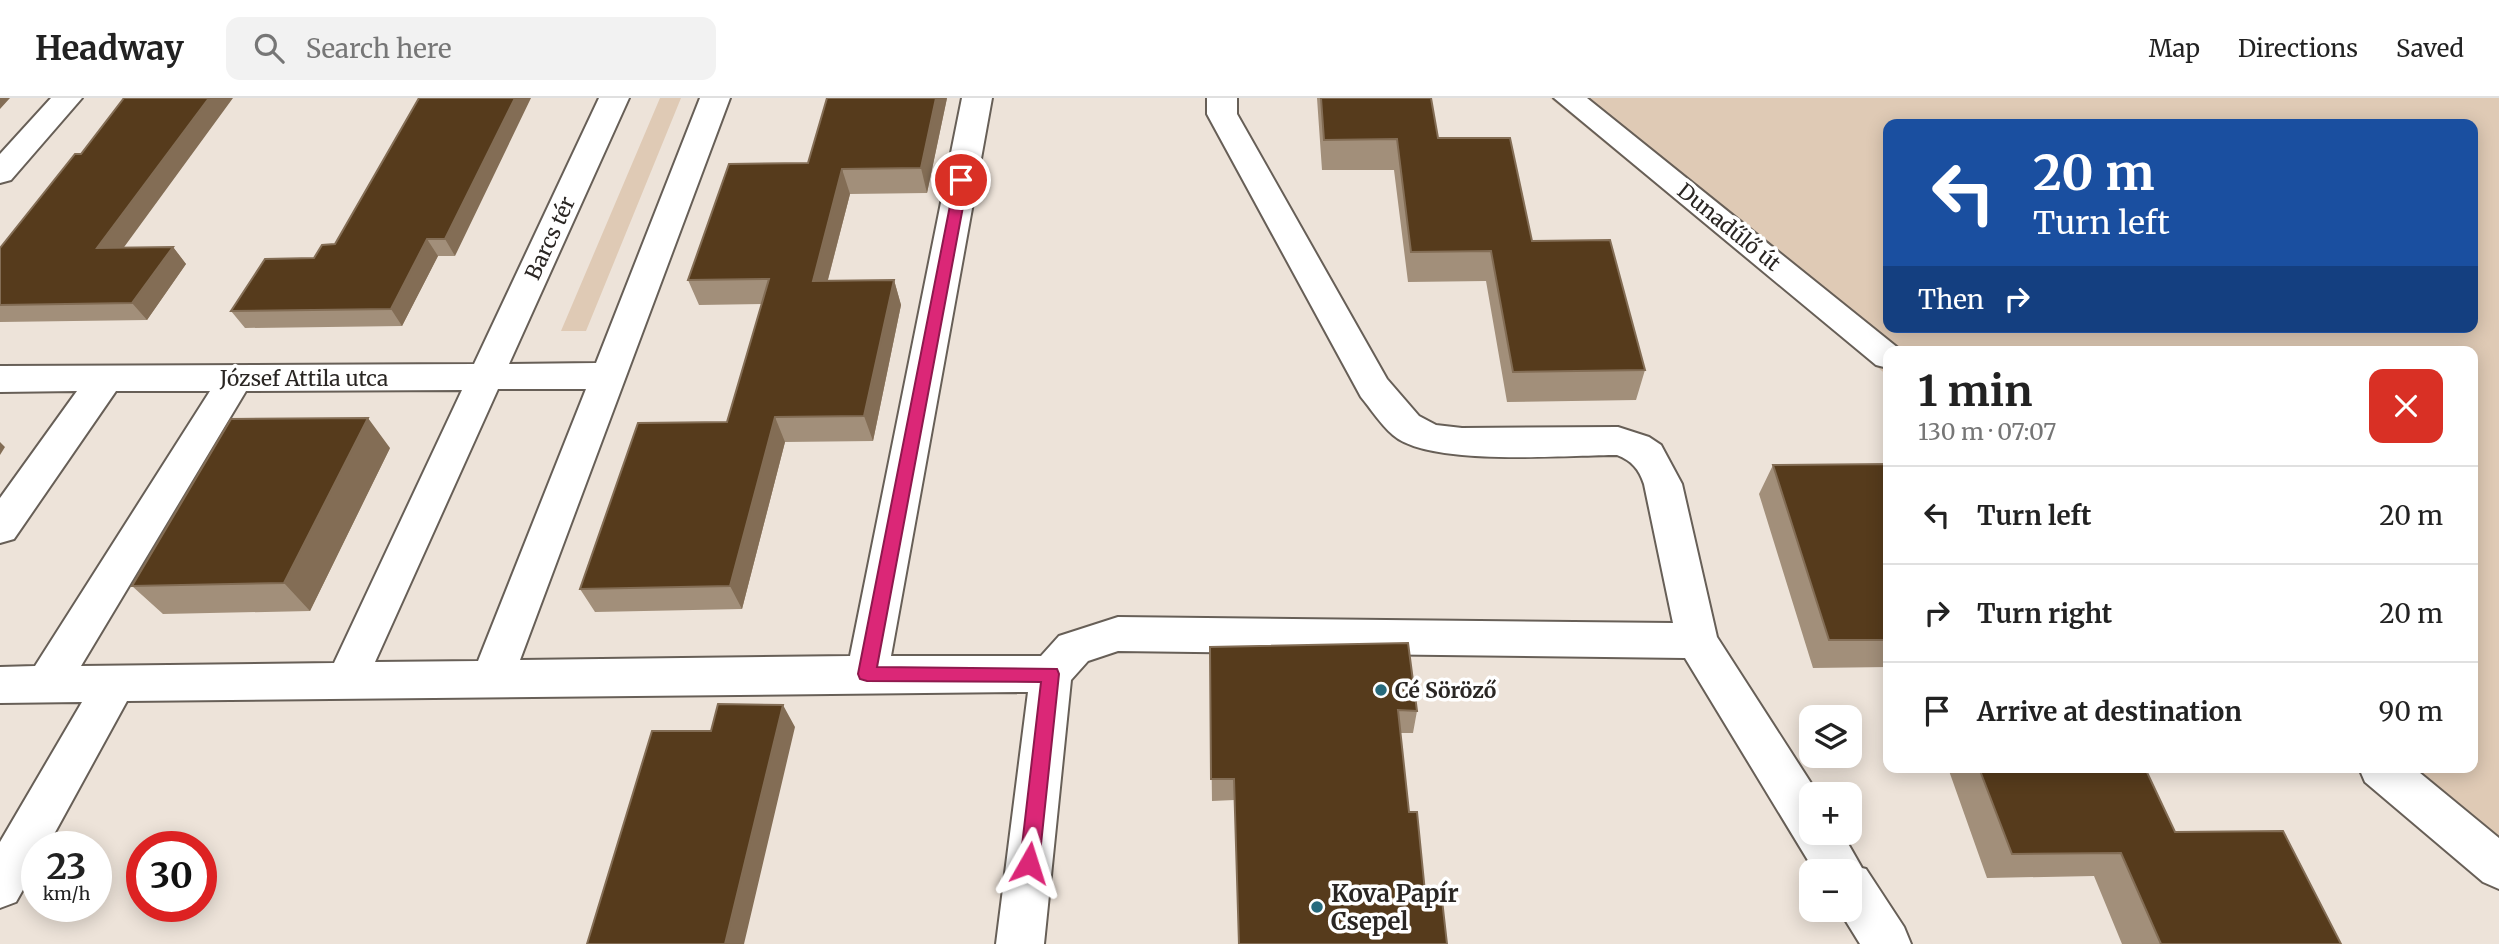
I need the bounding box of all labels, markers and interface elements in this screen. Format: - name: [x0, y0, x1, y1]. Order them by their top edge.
- search box: [226, 17, 716, 80]
- text: Headway: [35, 28, 184, 69]
- icon: search: [250, 29, 288, 67]
- text: Search here: [306, 32, 452, 65]
- text: Map: [2149, 33, 2200, 64]
- text: Directions: [2238, 33, 2358, 64]
- text: Saved: [2396, 33, 2464, 64]
- text: 20 m: [2033, 142, 2154, 203]
- icon: left: [1918, 147, 2009, 238]
- pin: [931, 150, 991, 210]
- icon: arrive: [942, 161, 980, 199]
- street label: Dunadűlő út: [1672, 177, 1786, 277]
- street label: Barcs tér: [519, 192, 581, 284]
- text: Turn left: [2033, 203, 2170, 243]
- icon: right: [1998, 280, 2036, 318]
- text: Then: [1918, 283, 1984, 316]
- street label: József Attila utca: [219, 365, 388, 392]
- text: 1 min: [1918, 365, 2032, 417]
- button: close: [2369, 369, 2443, 443]
- text: 130 m · 07:07: [1918, 417, 2056, 446]
- icon: left: [1918, 496, 1956, 534]
- text: Turn left: [1977, 499, 2091, 532]
- text: 20 m: [2379, 499, 2443, 532]
- icon: right: [1918, 594, 1956, 632]
- text: Turn right: [1977, 597, 2112, 630]
- text: 20 m: [2379, 597, 2443, 630]
- place label: Cé Söröző: [1395, 677, 1497, 704]
- marker: Cé Söröző: [1373, 682, 1389, 698]
- icon: arrive: [1918, 692, 1956, 730]
- text: Arrive at destination: [1977, 695, 2242, 728]
- text: 90 m: [2379, 695, 2443, 728]
- map controls: [1799, 705, 1862, 922]
- button: layers: [1799, 705, 1862, 768]
- button: +: [1799, 782, 1862, 845]
- position arrow: [992, 826, 1066, 900]
- speed limit sign: 30: [126, 831, 217, 922]
- text: 23: [47, 845, 86, 889]
- button: −: [1799, 859, 1862, 922]
- place label: Kova Papír Csepel: [1331, 878, 1459, 937]
- text: km/h: [43, 882, 90, 905]
- marker: Kova Papír Csepel: [1309, 899, 1325, 915]

